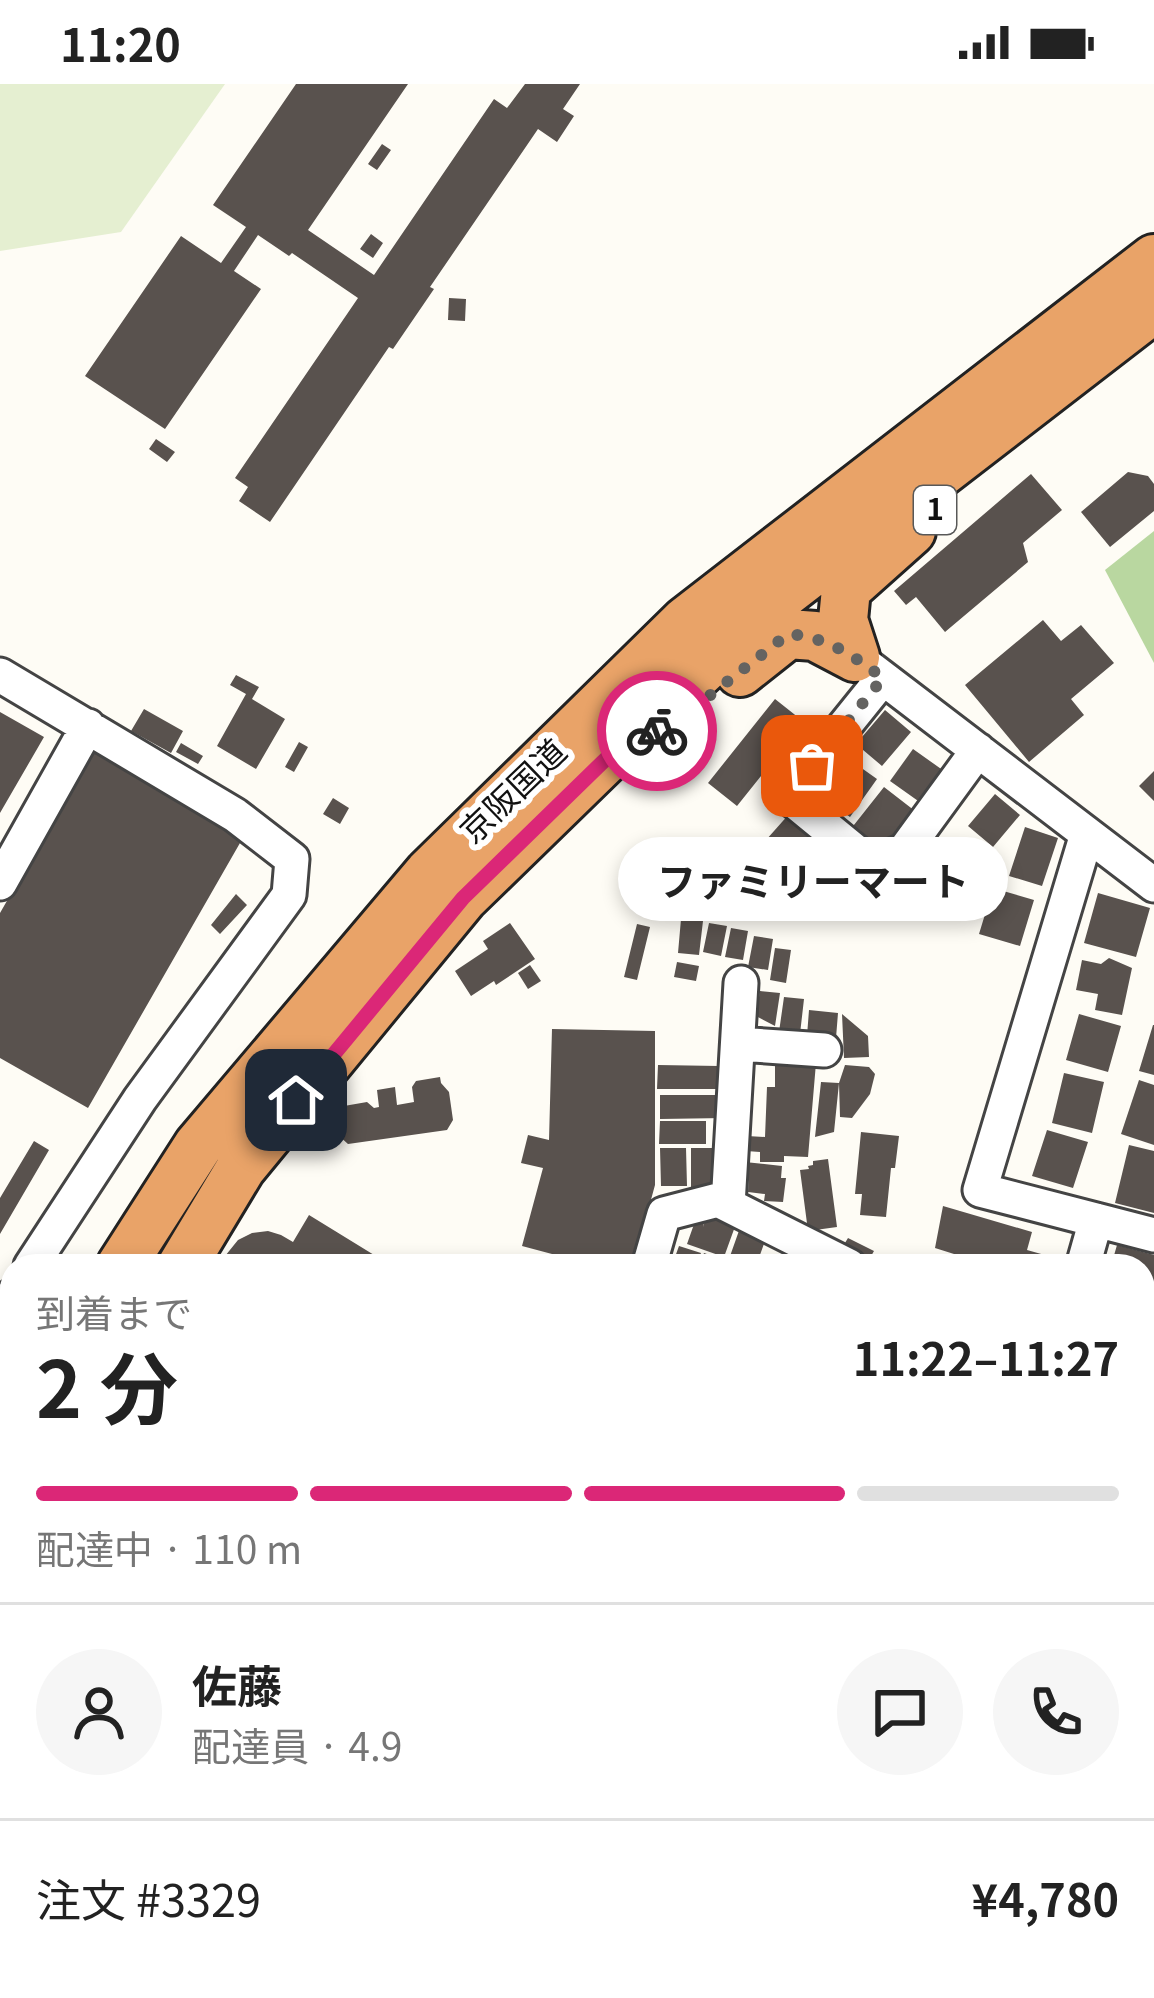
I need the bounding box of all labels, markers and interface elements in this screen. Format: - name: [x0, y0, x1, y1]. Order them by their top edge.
- text: 11:20: [60, 10, 181, 75]
- road number: 1: [914, 486, 956, 534]
- courier: [597, 671, 717, 791]
- icon: bike: [624, 698, 690, 764]
- pin: [761, 715, 863, 817]
- street label: 京阪国道: [447, 726, 576, 853]
- icon: bag: [779, 733, 845, 799]
- callout: ファミリーマート: [617, 838, 1007, 922]
- text: ファミリーマート: [657, 851, 969, 907]
- pin: [245, 1049, 347, 1151]
- icon: home: [263, 1067, 329, 1133]
- text: 到着まで: [36, 1283, 192, 1339]
- text: 11:22–11:27: [853, 1324, 1119, 1389]
- text: 2 分: [36, 1328, 178, 1440]
- text: 配達中 · 110 m: [36, 1519, 302, 1575]
- button: person: [36, 1649, 162, 1775]
- button: chat: [837, 1649, 963, 1775]
- button: phone: [993, 1649, 1119, 1775]
- text: 佐藤: [192, 1651, 282, 1716]
- text: 配達員 · 4.9: [192, 1716, 402, 1772]
- text: 注文 #3329: [36, 1865, 261, 1930]
- text: ¥4,780: [972, 1865, 1119, 1930]

